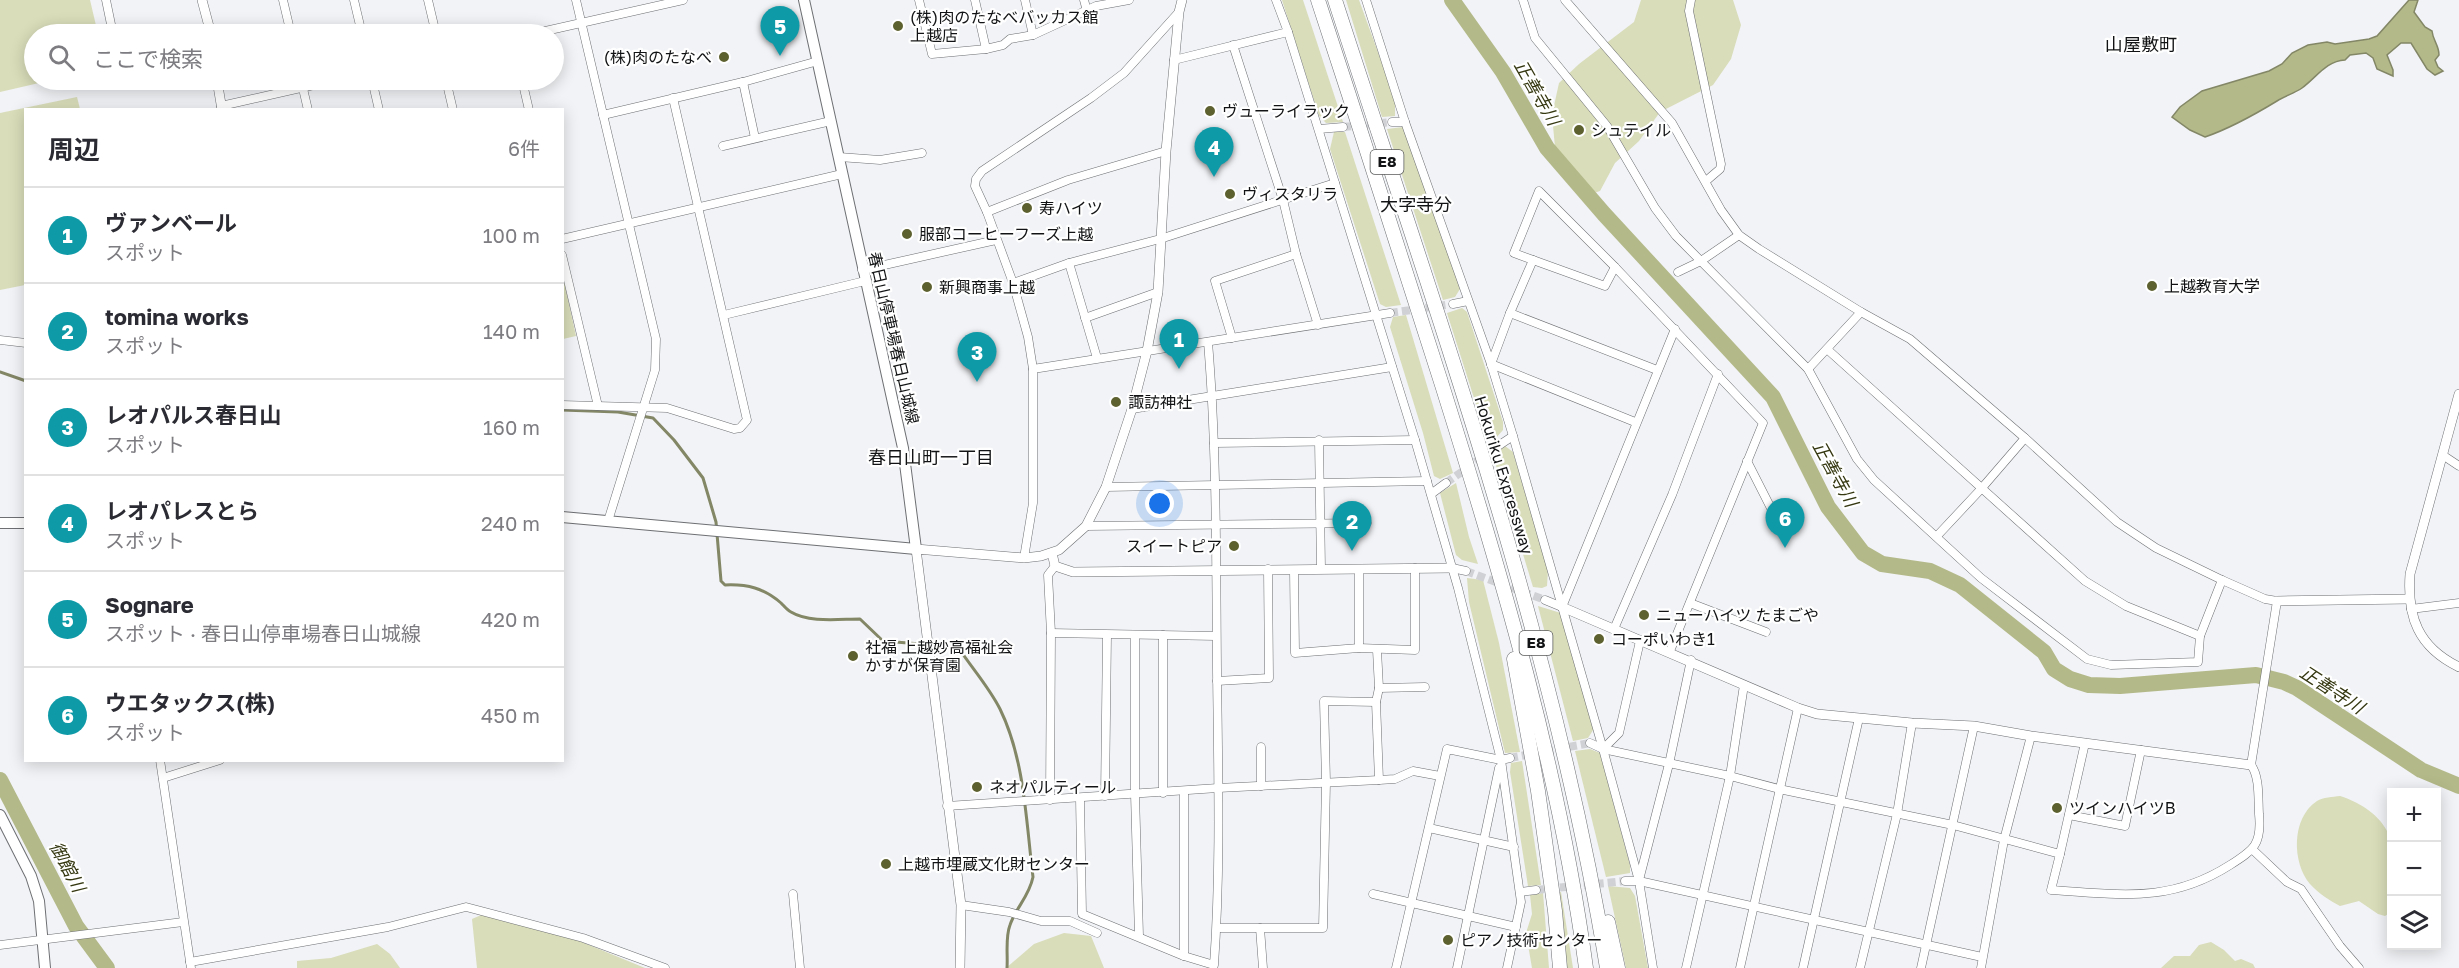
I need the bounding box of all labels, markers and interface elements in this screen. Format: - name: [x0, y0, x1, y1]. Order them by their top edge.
- pin: 5: [760, 7, 800, 56]
- place label: (株)肉のたなべバッカス館 上越店: [910, 7, 1098, 45]
- marker: (株)肉のたなべバッカス館 上越店: [891, 19, 905, 33]
- search box: [24, 24, 564, 90]
- district label: 山屋敷町: [2105, 33, 2177, 55]
- icon: search: [45, 41, 78, 74]
- text: ここで検索: [93, 45, 203, 72]
- place label: (株)肉のたなべ: [604, 47, 712, 67]
- marker: (株)肉のたなべ: [717, 50, 731, 64]
- water label: 正善寺川: [1510, 56, 1566, 131]
- place label: ヴューライラック: [1222, 101, 1350, 121]
- marker: ヴューライラック: [1203, 104, 1217, 118]
- place label: シュテイル: [1591, 120, 1671, 140]
- marker: シュテイル: [1572, 123, 1586, 137]
- pin: 4: [1194, 128, 1234, 177]
- text: 周辺: [48, 134, 100, 165]
- text: 6件: [508, 136, 540, 160]
- road number: E8: [1370, 150, 1404, 174]
- place label: ヴィスタリラ: [1242, 184, 1338, 204]
- marker: ヴィスタリラ: [1223, 187, 1237, 201]
- district label: 大字寺分: [1380, 193, 1452, 215]
- place label: 寿ハイツ: [1039, 198, 1103, 218]
- marker: 寿ハイツ: [1020, 201, 1034, 215]
- text: ヴァンベール: [105, 209, 237, 236]
- text: 1: [62, 223, 73, 247]
- text: 100 m: [483, 223, 540, 247]
- place label: 服部コーヒーフーズ上越: [919, 224, 1093, 244]
- marker: 服部コーヒーフーズ上越: [900, 227, 914, 241]
- text: スポット: [105, 240, 185, 264]
- street label: 春日山停車場春日山城線: [864, 250, 924, 426]
- place label: 上越教育大学: [2164, 276, 2260, 296]
- place label: 新興商事上越: [939, 277, 1035, 297]
- marker: 上越教育大学: [2145, 279, 2159, 293]
- marker: 新興商事上越: [920, 280, 934, 294]
- text: tomina works: [105, 303, 249, 330]
- text: 2: [61, 319, 74, 343]
- text: 140 m: [483, 319, 540, 343]
- pin: 1: [1160, 320, 1198, 369]
- pin: 3: [958, 332, 996, 382]
- text: スポット: [105, 333, 185, 357]
- place label: 諏訪神社: [1128, 392, 1192, 412]
- street label: Hokuriku Expressway: [1470, 393, 1538, 557]
- marker: 諏訪神社: [1109, 395, 1123, 409]
- text: レオパルス春日山: [105, 401, 281, 428]
- text: 3: [61, 415, 74, 439]
- text: 160 m: [483, 415, 540, 439]
- text: スポット: [105, 432, 185, 456]
- water label: 正善寺川: [1809, 437, 1864, 512]
- district label: 春日山町一丁目: [868, 446, 994, 468]
- your location: [1145, 489, 1174, 518]
- text: レオパレスとら: [105, 497, 259, 524]
- pin: 6: [1766, 498, 1804, 548]
- pin: 2: [1332, 502, 1372, 551]
- text: 4: [61, 511, 74, 535]
- text: 240 m: [481, 511, 540, 535]
- text: スポット: [105, 528, 185, 552]
- place label: スイートピア: [1126, 536, 1222, 556]
- marker: スイートピア: [1227, 539, 1241, 553]
- text: Sognare: [105, 591, 194, 618]
- place label: ニューハイツ たまごや: [1656, 605, 1819, 625]
- text: 5: [61, 607, 74, 631]
- text: 420 m: [481, 607, 540, 631]
- marker: ニューハイツ たまごや: [1637, 608, 1651, 622]
- text: スポット · 春日山停車場春日山城線: [105, 621, 421, 645]
- place label: コーポいわき1: [1611, 629, 1715, 649]
- road number: E8: [1520, 631, 1552, 655]
- marker: コーポいわき1: [1592, 632, 1606, 646]
- place label: 社福 上越妙高福祉会 かすが保育園: [865, 637, 1013, 675]
- marker: 社福 上越妙高福祉会 かすが保育園: [846, 649, 860, 663]
- water label: 正善寺川: [2296, 660, 2370, 719]
- text: ウエタックス(株): [105, 689, 275, 716]
- text: 6: [61, 703, 74, 727]
- text: 450 m: [481, 703, 540, 727]
- text: スポット: [105, 720, 185, 744]
- place label: ネオパルティール: [989, 777, 1116, 797]
- marker: ネオパルティール: [970, 780, 984, 794]
- map controls: [2387, 788, 2441, 950]
- button: +: [2387, 788, 2441, 842]
- place label: ツインハイツB: [2069, 798, 2175, 818]
- marker: ツインハイツB: [2050, 801, 2064, 815]
- water label: 御館川: [45, 838, 91, 897]
- button: −: [2387, 842, 2441, 896]
- place label: 上越市埋蔵文化財センター: [898, 854, 1090, 874]
- marker: 上越市埋蔵文化財センター: [879, 857, 893, 871]
- button: layers: [2387, 896, 2441, 950]
- place label: ピアノ技術センター: [1460, 930, 1603, 950]
- marker: ピアノ技術センター: [1441, 933, 1455, 947]

